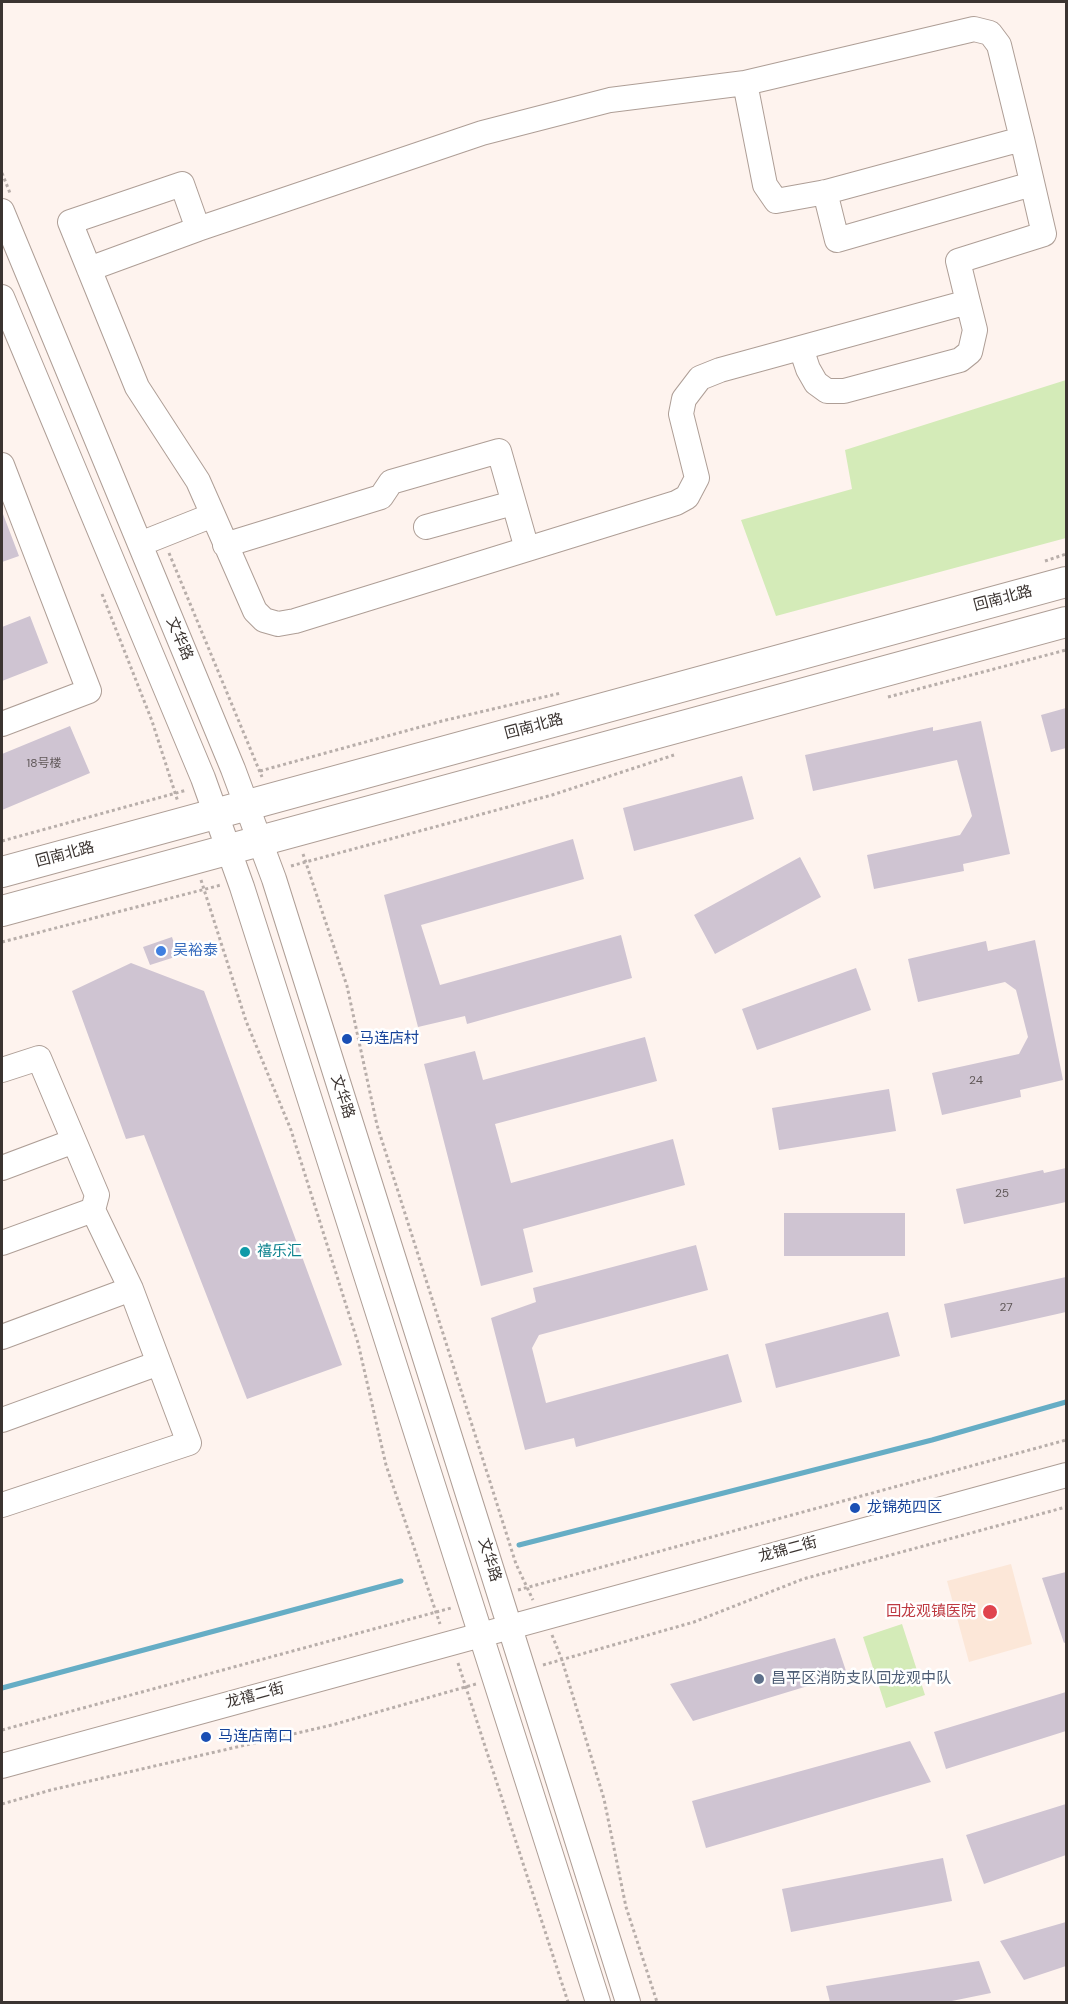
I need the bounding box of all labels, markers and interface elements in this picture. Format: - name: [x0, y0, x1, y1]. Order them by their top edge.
- street label: 回南北路: [972, 583, 1034, 615]
- street label: 文华路: [162, 615, 196, 663]
- street label: 回南北路: [503, 711, 565, 743]
- house number: 18号楼: [26, 757, 62, 771]
- street label: 回南北路: [34, 839, 96, 871]
- place label: 吴裕泰: [173, 942, 218, 960]
- marker: 吴裕泰: [154, 944, 168, 958]
- place label: 马连店村: [359, 1030, 419, 1048]
- marker: 马连店村: [340, 1032, 354, 1046]
- street label: 文华路: [326, 1073, 358, 1121]
- house number: 24: [969, 1074, 983, 1088]
- house number: 25: [995, 1187, 1009, 1201]
- place label: 禧乐汇: [257, 1243, 302, 1261]
- marker: 禧乐汇: [238, 1245, 252, 1259]
- house number: 27: [999, 1301, 1013, 1315]
- place label: 龙锦苑四区: [867, 1499, 942, 1517]
- marker: 龙锦苑四区: [848, 1501, 862, 1515]
- street label: 龙锦二街: [757, 1534, 819, 1566]
- street label: 文华路: [474, 1536, 504, 1584]
- place label: 回龙观镇医院: [886, 1603, 976, 1621]
- marker: 回龙观镇医院: [981, 1603, 999, 1621]
- place label: 昌平区消防支队回龙观中队: [771, 1670, 951, 1688]
- marker: 昌平区消防支队回龙观中队: [752, 1672, 766, 1686]
- street label: 龙禧二街: [224, 1680, 286, 1712]
- place label: 马连店南口: [218, 1728, 293, 1746]
- marker: 马连店南口: [199, 1730, 213, 1744]

